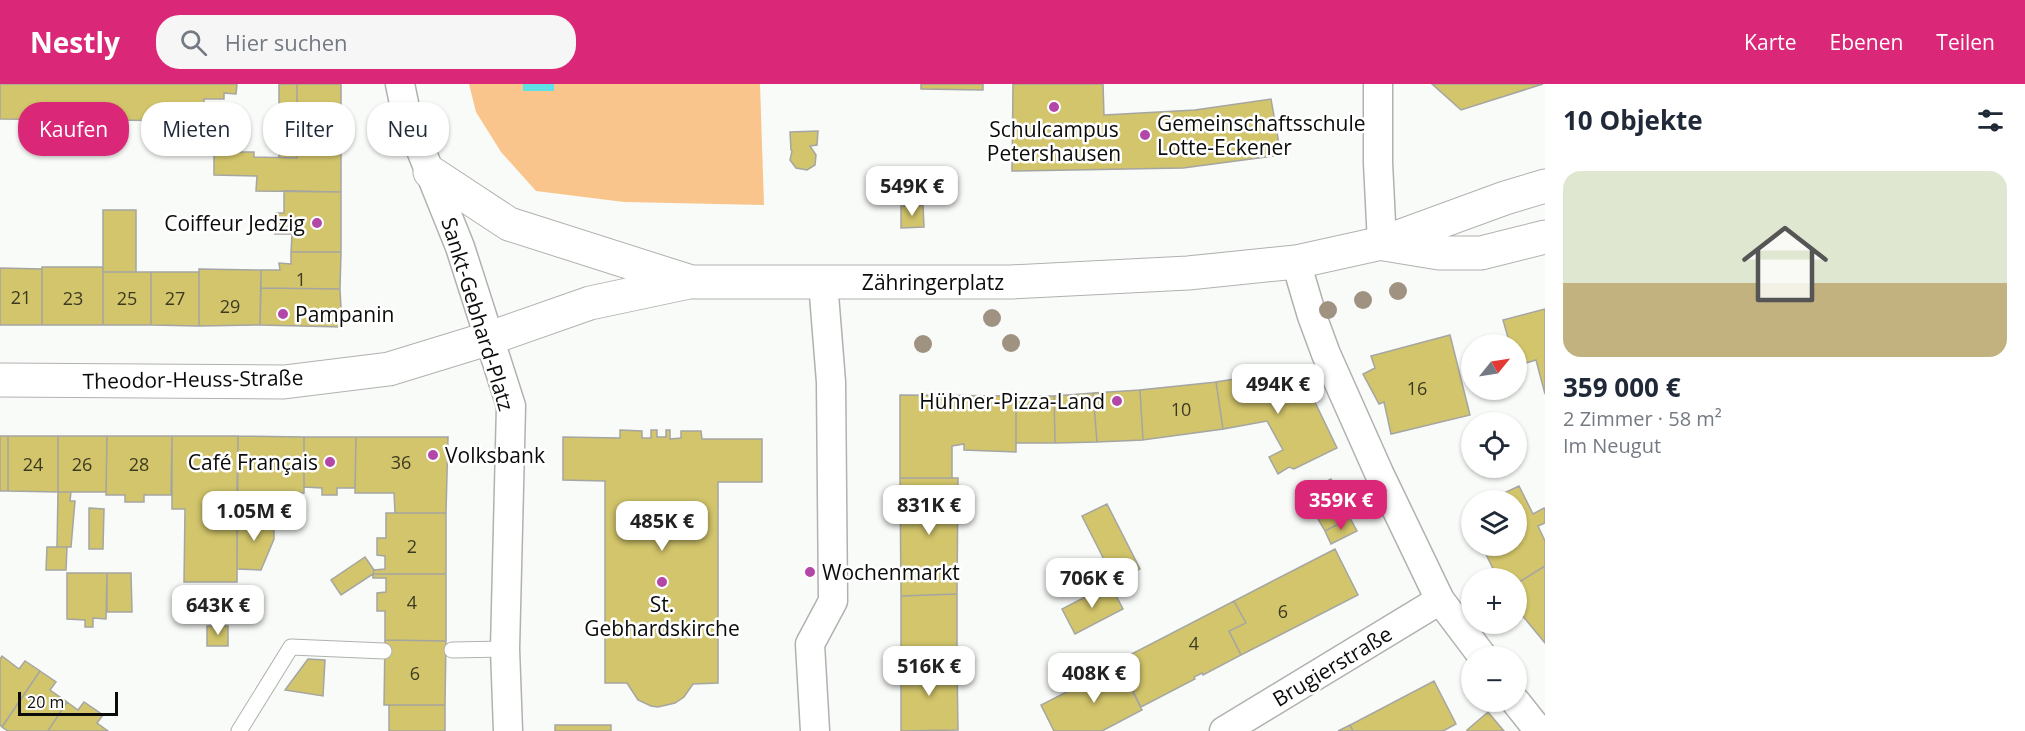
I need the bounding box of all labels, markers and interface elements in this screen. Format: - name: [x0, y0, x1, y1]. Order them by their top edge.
- search box: [156, 15, 576, 69]
- text: Nestly: [30, 23, 120, 61]
- icon: search: [177, 26, 210, 59]
- text: Hier suchen: [225, 27, 348, 57]
- text: Karte: [1744, 28, 1797, 56]
- text: Ebenen: [1830, 28, 1903, 56]
- text: Teilen: [1936, 28, 1995, 56]
- marker: Schulcampus Petershausen: [1047, 100, 1061, 114]
- chip: Kaufen: [18, 102, 129, 156]
- chip: Mieten: [141, 102, 251, 156]
- chip: Filter: [263, 102, 355, 156]
- chip: Neu: [367, 102, 449, 156]
- text: 10 Objekte: [1563, 102, 1703, 138]
- icon: filters: [1974, 104, 2007, 137]
- place label: Gemeinschaftsschule Lotte-Eckener: [1157, 109, 1366, 161]
- place label: Schulcampus Petershausen: [987, 115, 1121, 167]
- marker: Gemeinschaftsschule Lotte-Eckener: [1138, 128, 1152, 142]
- pin: 549K €: [863, 166, 961, 217]
- text: 549K €: [880, 172, 944, 199]
- place label: Coiffeur Jedzig: [164, 209, 305, 237]
- icon: home: [1731, 210, 1839, 318]
- street label: Sankt-Gebhard-Platz: [435, 214, 521, 414]
- marker: Coiffeur Jedzig: [310, 216, 324, 230]
- house number: 1: [296, 267, 306, 291]
- street label: Zähringerplatz: [862, 268, 1004, 296]
- house number: 21: [11, 285, 31, 309]
- house number: 23: [63, 286, 83, 310]
- house number: 25: [117, 286, 137, 310]
- house number: 27: [165, 286, 185, 310]
- house number: 29: [220, 294, 240, 318]
- place label: Pampanin: [295, 300, 394, 328]
- marker: Pampanin: [276, 307, 290, 321]
- north arrow: [1461, 334, 1527, 400]
- map controls: [1461, 334, 1527, 712]
- street label: Theodor-Heuss-Straße: [82, 363, 304, 395]
- pin: 494K €: [1229, 364, 1327, 415]
- text: 359 000 €: [1563, 369, 1681, 405]
- text: 494K €: [1246, 370, 1310, 397]
- house number: 16: [1407, 376, 1427, 400]
- place label: Hühner-Pizza-Land: [919, 387, 1105, 415]
- marker: Hühner-Pizza-Land: [1110, 394, 1124, 408]
- house number: 10: [1171, 397, 1191, 421]
- text: 2 Zimmer · 58 m²: [1563, 405, 1722, 432]
- button: locate: [1461, 412, 1527, 478]
- text: Im Neugut: [1563, 432, 1661, 459]
- place label: Volksbank: [445, 441, 545, 469]
- place label: Café Français: [188, 448, 318, 476]
- marker: Volksbank: [426, 448, 440, 462]
- house number: 36: [391, 450, 411, 474]
- house number: 24: [23, 452, 43, 476]
- house number: 26: [72, 452, 92, 476]
- house number: 28: [129, 452, 149, 476]
- marker: Café Français: [323, 455, 337, 469]
- pin: 359K €: [1292, 480, 1390, 531]
- pin: 831K €: [880, 485, 978, 536]
- text: 359K €: [1309, 486, 1373, 513]
- button: layers: [1461, 490, 1527, 556]
- pin: 1.05M €: [199, 491, 309, 542]
- text: 831K €: [897, 491, 961, 518]
- text: 1.05M €: [216, 497, 292, 524]
- pin: 485K €: [613, 501, 711, 552]
- text: 485K €: [630, 507, 694, 534]
- house number: 2: [407, 534, 417, 558]
- place label: Wochenmarkt: [822, 558, 960, 586]
- pin: 706K €: [1043, 558, 1141, 609]
- text: 706K €: [1060, 564, 1124, 591]
- marker: Wochenmarkt: [803, 565, 817, 579]
- button: +: [1461, 568, 1527, 634]
- marker: St. Gebhardskirche: [655, 575, 669, 589]
- pin: 643K €: [169, 585, 267, 636]
- house number: 4: [407, 590, 417, 614]
- place label: St. Gebhardskirche: [584, 590, 740, 642]
- text: 643K €: [186, 591, 250, 618]
- house number: 6: [1278, 599, 1288, 623]
- street label: Brugierstraße: [1267, 619, 1397, 713]
- house number: 4: [1189, 631, 1199, 655]
- pin: 516K €: [880, 646, 978, 697]
- button: −: [1461, 646, 1527, 712]
- text: 516K €: [897, 652, 961, 679]
- pin: 408K €: [1045, 653, 1143, 704]
- text: 408K €: [1062, 659, 1126, 686]
- house number: 6: [410, 661, 420, 685]
- scale bar: [18, 689, 118, 716]
- text: 20 m: [27, 691, 64, 713]

